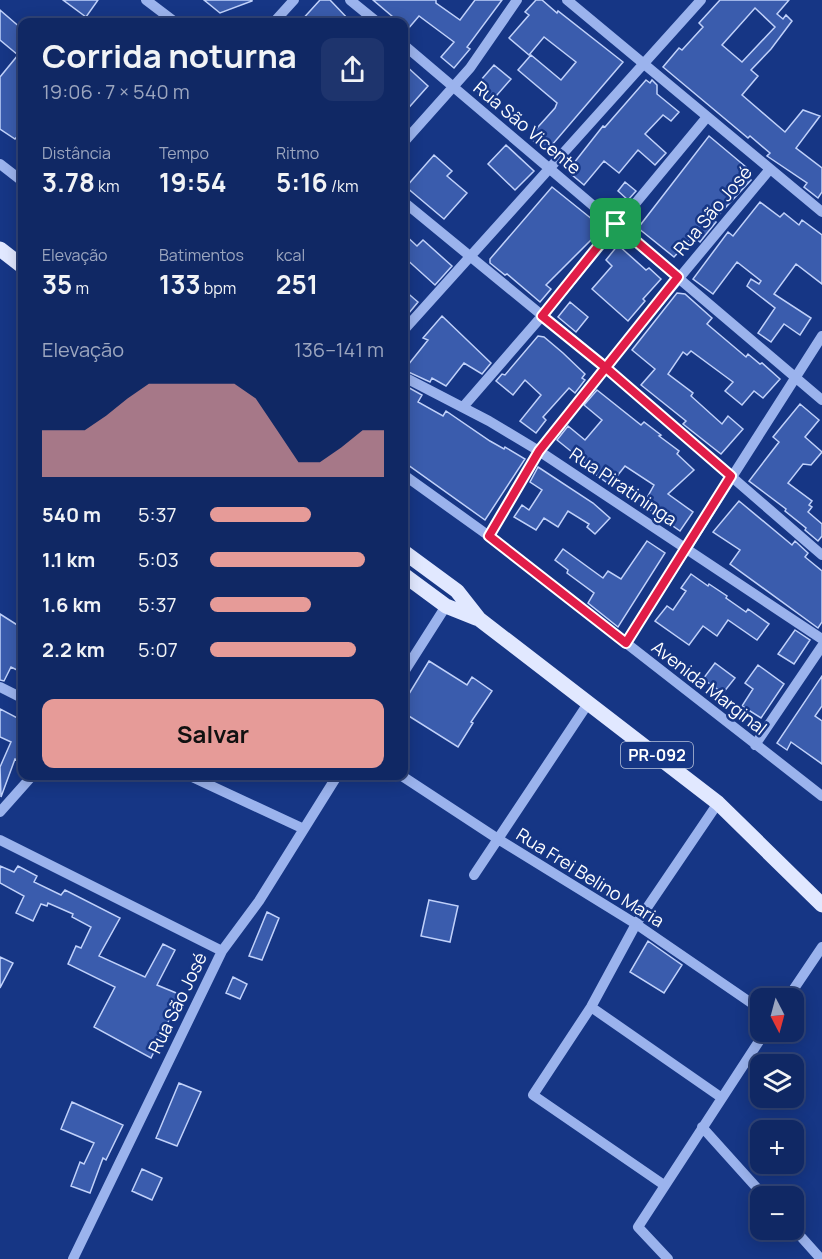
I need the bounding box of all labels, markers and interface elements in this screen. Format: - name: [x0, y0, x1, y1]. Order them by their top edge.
- text: Corrida noturna: [42, 33, 297, 78]
- button: share: [321, 38, 384, 101]
- street label: Rua São Vicente: [469, 75, 587, 179]
- text: 19:06 · 7 × 540 m: [42, 78, 190, 105]
- text: Distância: [42, 142, 111, 164]
- text: Tempo: [159, 142, 209, 164]
- text: Ritmo: [276, 142, 319, 164]
- street label: Rua São José: [668, 161, 757, 260]
- text: 3.78: [42, 164, 95, 200]
- text: 19:54: [159, 164, 227, 200]
- text: 5:16: [276, 164, 328, 200]
- text: km: [95, 175, 120, 197]
- text: /km: [328, 175, 359, 197]
- pin: [590, 198, 641, 249]
- icon: arrive: [599, 207, 632, 240]
- text: Elevação: [42, 244, 108, 266]
- text: Batimentos: [159, 244, 244, 266]
- text: kcal: [276, 244, 305, 266]
- text: 35: [42, 266, 72, 302]
- text: 133: [159, 266, 201, 302]
- text: 251: [276, 266, 318, 302]
- text: m: [72, 277, 89, 299]
- text: bpm: [201, 277, 236, 299]
- text: Elevação: [42, 336, 124, 363]
- text: 136–141 m: [294, 336, 384, 363]
- street label: Rua Piratininga: [565, 441, 682, 531]
- text: 540 m: [42, 501, 101, 528]
- text: 5:37: [138, 501, 177, 528]
- text: 1.1 km: [42, 546, 95, 573]
- text: 5:03: [138, 546, 179, 573]
- text: 1.6 km: [42, 591, 101, 618]
- text: 5:37: [138, 591, 177, 618]
- street label: Avenida Marginal: [647, 635, 772, 740]
- text: 2.2 km: [42, 636, 105, 663]
- text: 5:07: [138, 636, 178, 663]
- button: Salvar: [42, 699, 384, 768]
- road number: PR-092: [621, 742, 693, 768]
- street label: Rua Frei Belino Maria: [512, 822, 669, 932]
- street label: Rua São José: [142, 948, 212, 1057]
- north arrow: [750, 988, 804, 1042]
- map controls: [750, 988, 804, 1240]
- button: layers: [750, 1054, 804, 1108]
- button: +: [750, 1120, 804, 1174]
- button: −: [750, 1186, 804, 1240]

